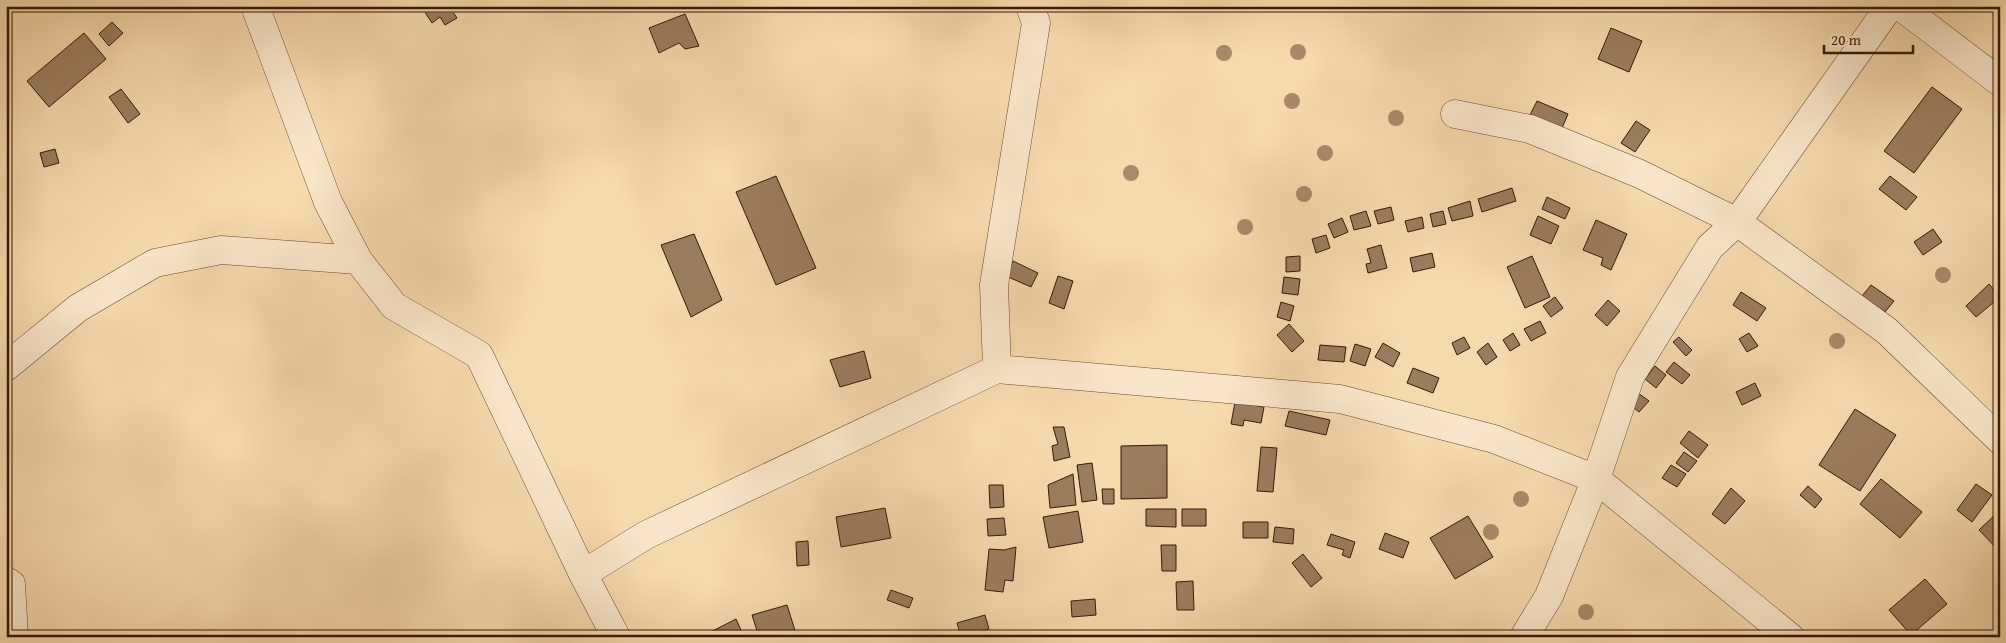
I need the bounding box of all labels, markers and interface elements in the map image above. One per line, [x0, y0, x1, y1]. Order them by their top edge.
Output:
scale bar [1824, 22, 1912, 54]
text: 20 m [1831, 29, 1862, 50]

